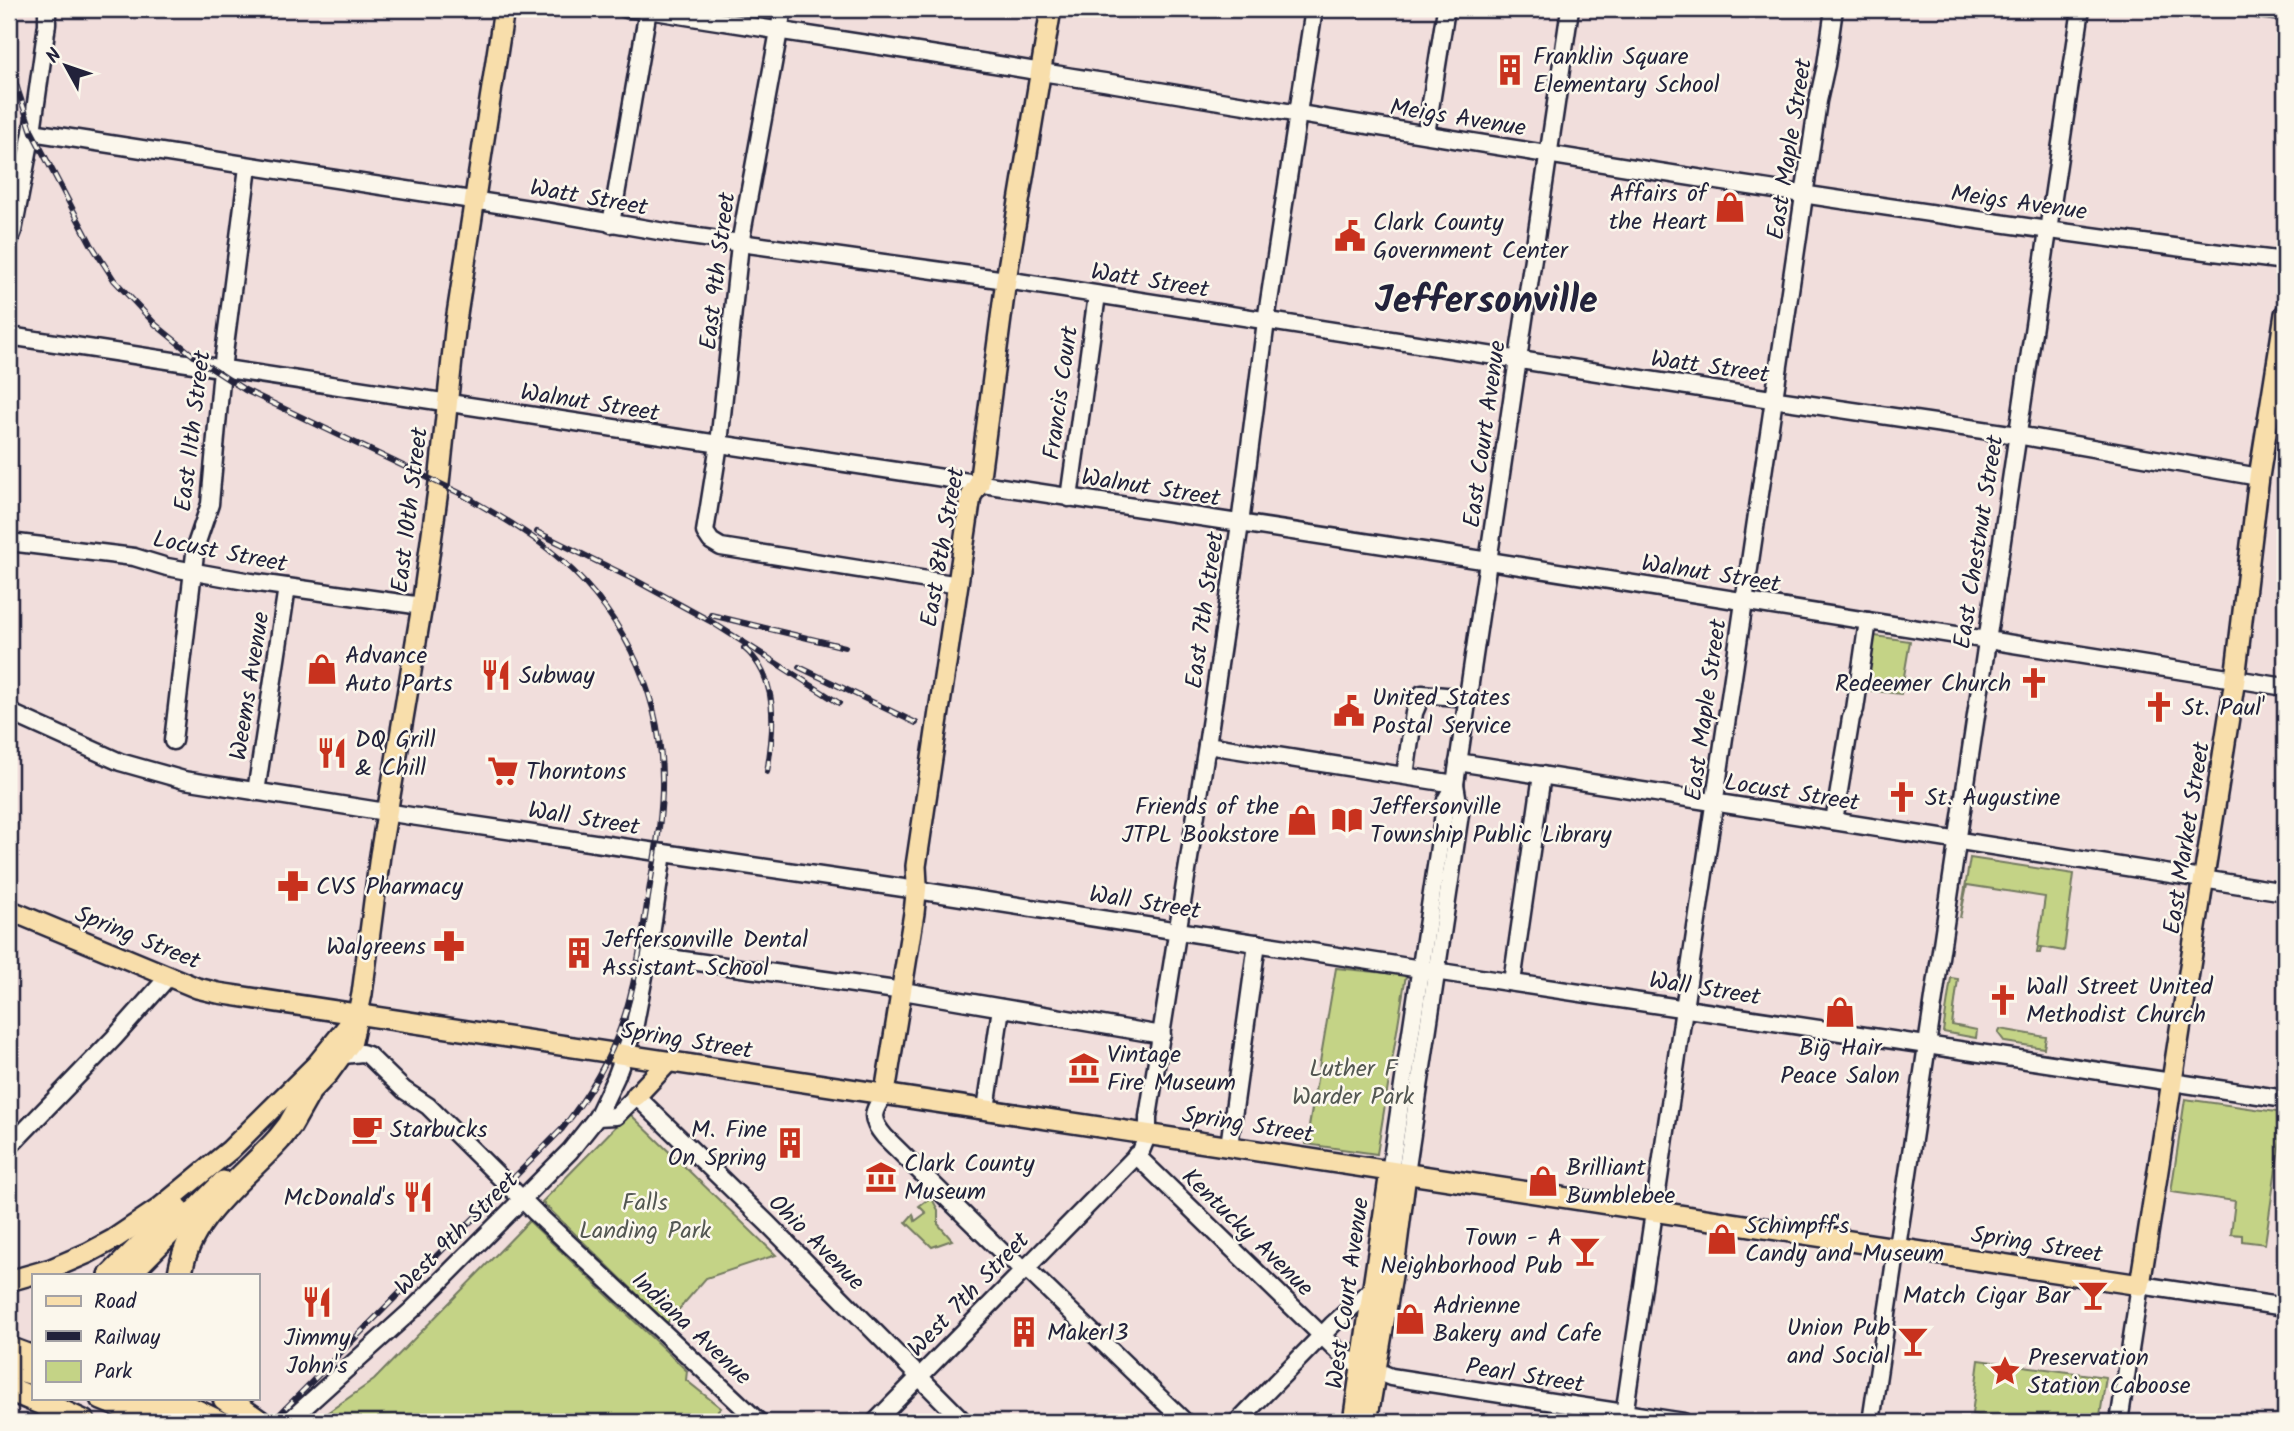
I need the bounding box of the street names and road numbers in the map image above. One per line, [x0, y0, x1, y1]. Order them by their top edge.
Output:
street label: East Maple Street [1757, 55, 1824, 243]
street label: Meigs Avenue [1387, 88, 1529, 149]
street label: Watt Street [527, 169, 651, 228]
street label: Meigs Avenue [1948, 175, 2090, 232]
street label: East 9th Street [689, 189, 748, 352]
street label: Watt Street [1088, 253, 1212, 310]
street label: Francis Court [1033, 323, 1090, 463]
street label: East Court Avenue [1453, 338, 1518, 530]
street label: Watt Street [1648, 340, 1772, 395]
street label: East 11th Street [164, 348, 223, 514]
street label: Walnut Street [518, 373, 663, 434]
street label: East 10th Street [381, 424, 440, 595]
street label: East Chestnut Street [1943, 432, 2016, 652]
street label: Walnut Street [1079, 458, 1224, 519]
street label: East 8th Street [910, 464, 977, 630]
street label: Locust Street [149, 520, 291, 585]
street label: East 7th Street [1175, 528, 1236, 691]
street label: Walnut Street [1639, 544, 1784, 605]
street label: Weems Avenue [219, 609, 282, 763]
street label: East Maple Street [1674, 616, 1739, 804]
street label: East Market Street [2153, 738, 2222, 937]
street label: Locust Street [1721, 764, 1863, 824]
street label: Wall Street [525, 791, 643, 848]
street label: Wall Street [1086, 875, 1204, 932]
street label: Spring Street [69, 895, 207, 982]
street label: Wall Street [1646, 961, 1764, 1018]
street label: Spring Street [618, 1012, 756, 1071]
street label: Spring Street [1179, 1096, 1317, 1155]
street label: Kentucky Avenue [1172, 1159, 1323, 1307]
street label: West 9th Street [386, 1162, 529, 1306]
street label: Ohio Avenue [758, 1185, 874, 1301]
street label: West Court Avenue [1316, 1195, 1381, 1391]
street label: Spring Street [1968, 1216, 2106, 1275]
street label: West 7th Street [899, 1223, 1040, 1367]
street label: Indiana Avenue [622, 1262, 761, 1396]
street label: Pearl Street [1463, 1348, 1587, 1405]

